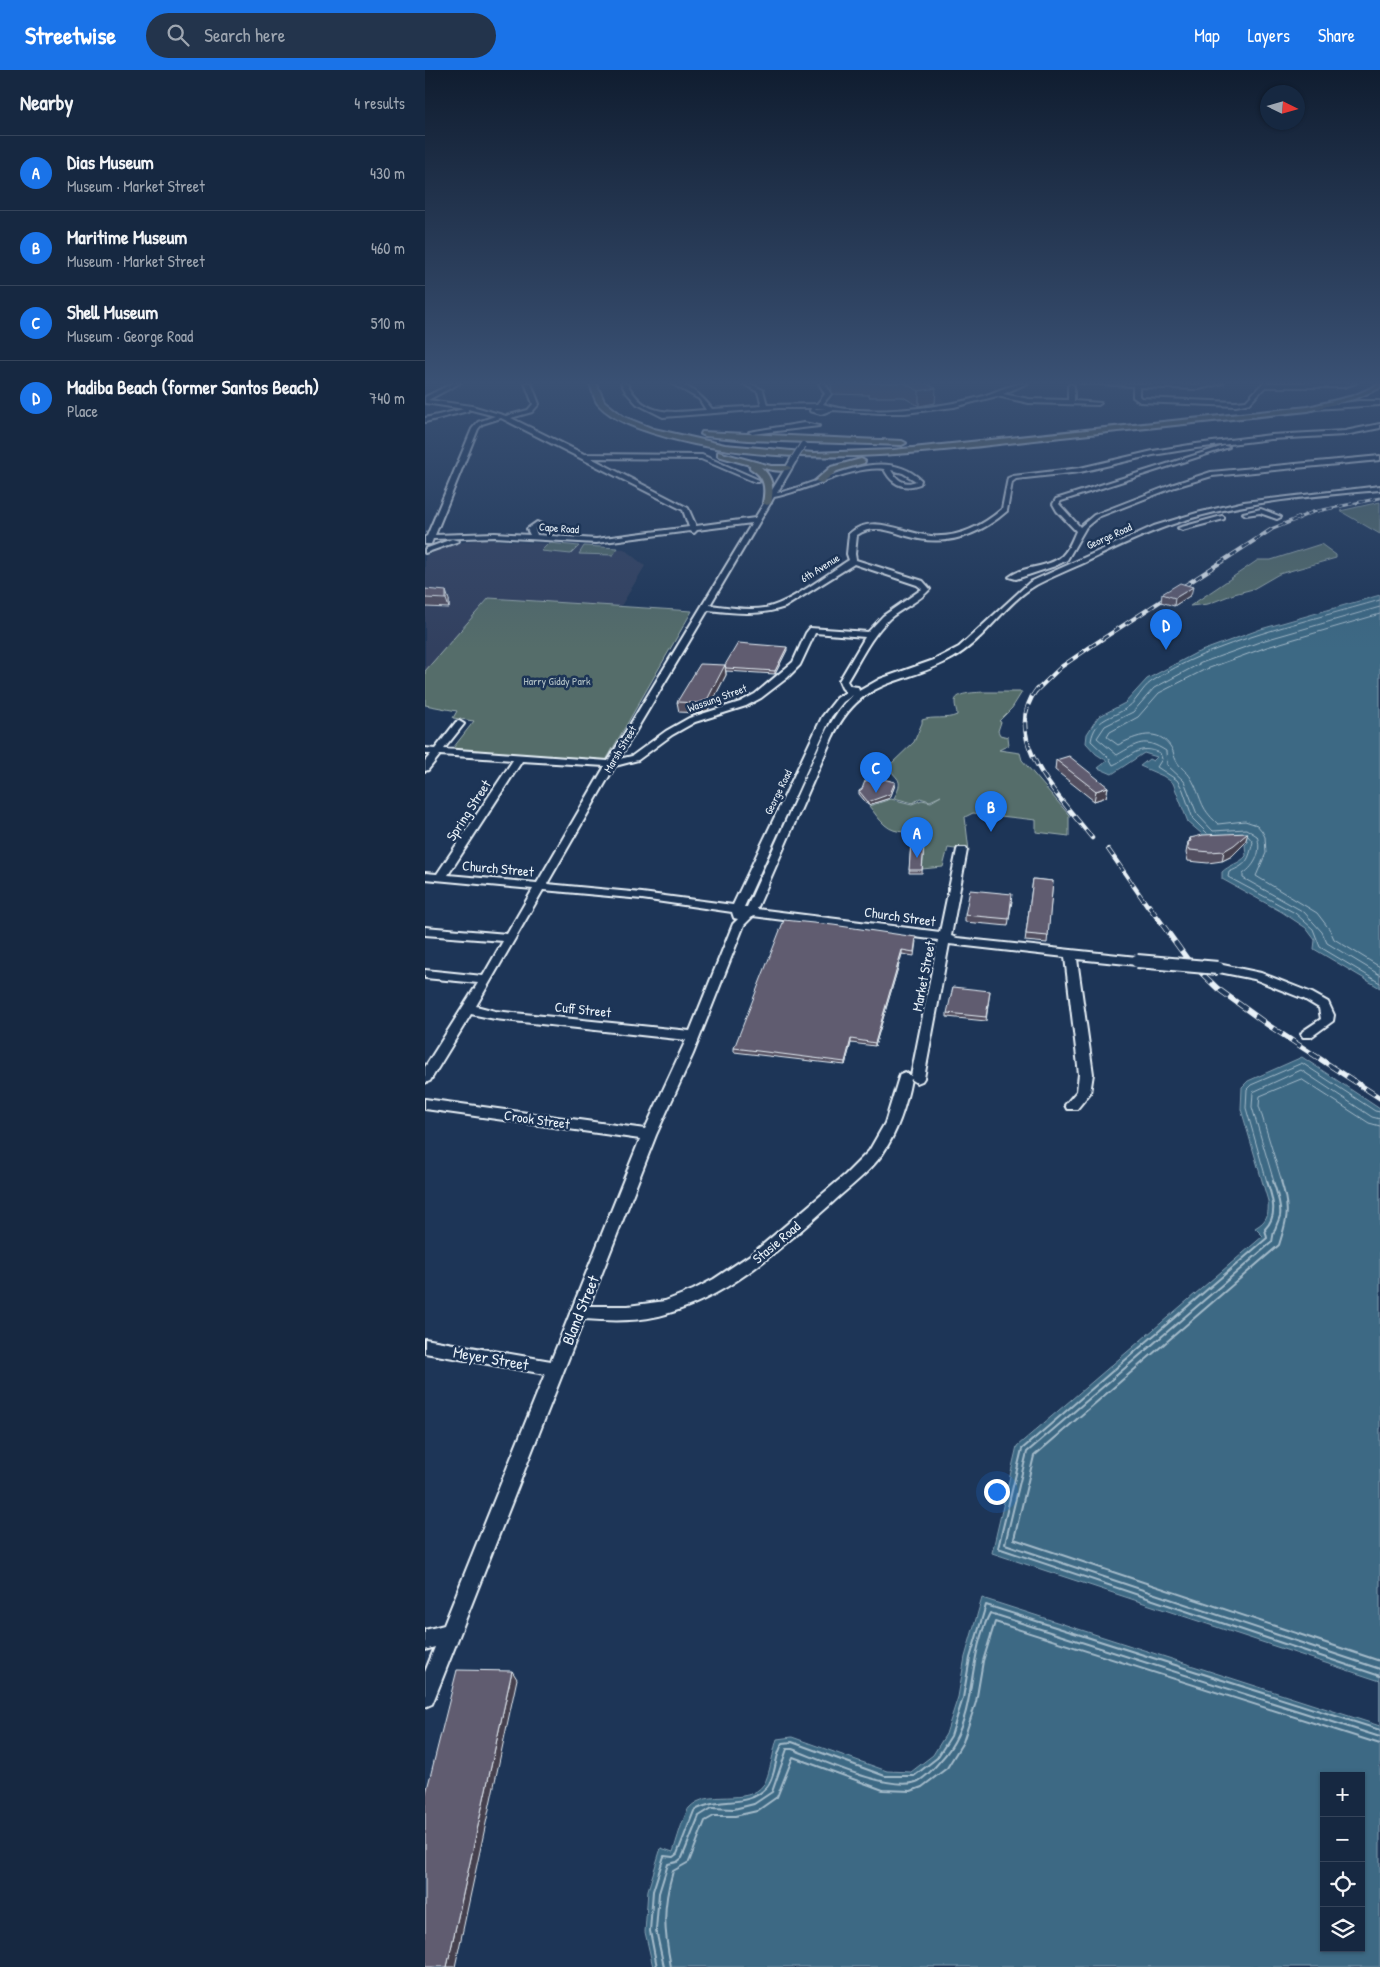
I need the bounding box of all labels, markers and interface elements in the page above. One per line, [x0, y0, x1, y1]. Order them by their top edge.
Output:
search box [146, 13, 496, 58]
text: Streetwise [25, 19, 116, 51]
icon: search [164, 21, 192, 49]
text: Search here [204, 22, 285, 48]
text: Map [1194, 23, 1220, 48]
text: Layers [1248, 23, 1290, 48]
text: Share [1318, 23, 1355, 48]
north arrow [1260, 85, 1305, 130]
text: Nearby [20, 88, 73, 117]
text: 4 results [354, 92, 405, 114]
text: Dias Museum [67, 149, 154, 175]
text: A [32, 162, 40, 184]
text: 430 m [370, 162, 405, 184]
text: Museum · Market Street [67, 175, 205, 197]
text: Maritime Museum [67, 224, 187, 250]
text: B [32, 237, 40, 259]
text: 460 m [371, 237, 405, 259]
text: Museum · Market Street [67, 250, 205, 272]
text: Shell Museum [67, 299, 158, 325]
text: C [32, 312, 40, 334]
text: 510 m [371, 312, 405, 334]
text: Museum · George Road [67, 325, 193, 347]
text: Madiba Beach (former Santos Beach) [67, 374, 319, 400]
text: D [32, 387, 40, 409]
text: 740 m [369, 387, 405, 409]
text: Place [67, 400, 98, 422]
street label: Cape Road [539, 520, 580, 536]
street label: George Road [1084, 520, 1134, 552]
street label: 6th Avenue [798, 550, 843, 585]
pin: D [1150, 609, 1182, 650]
park label: Harry Giddy Park [523, 674, 591, 688]
street label: Wassung Street [685, 681, 749, 715]
street label: Marsh Street [601, 723, 640, 775]
pin: C [860, 752, 892, 793]
street label: George Road [761, 767, 795, 817]
street label: Spring Street [441, 776, 496, 845]
pin: B [975, 791, 1007, 832]
pin: A [901, 817, 933, 858]
street label: Church Street [461, 855, 535, 881]
street label: Church Street [863, 902, 937, 930]
street label: Market Street [907, 939, 939, 1013]
street label: Cuff Street [554, 997, 612, 1021]
street label: Crook Street [503, 1105, 571, 1133]
street label: Stasie Road [748, 1216, 804, 1268]
street label: Bland Street [556, 1272, 604, 1348]
street label: Meyer Street [452, 1341, 531, 1376]
your location [984, 1479, 1010, 1505]
map controls [1320, 1772, 1365, 1952]
button: + [1320, 1772, 1365, 1817]
button: − [1320, 1817, 1365, 1862]
button: locate [1320, 1862, 1365, 1907]
button: layers [1320, 1907, 1365, 1952]

